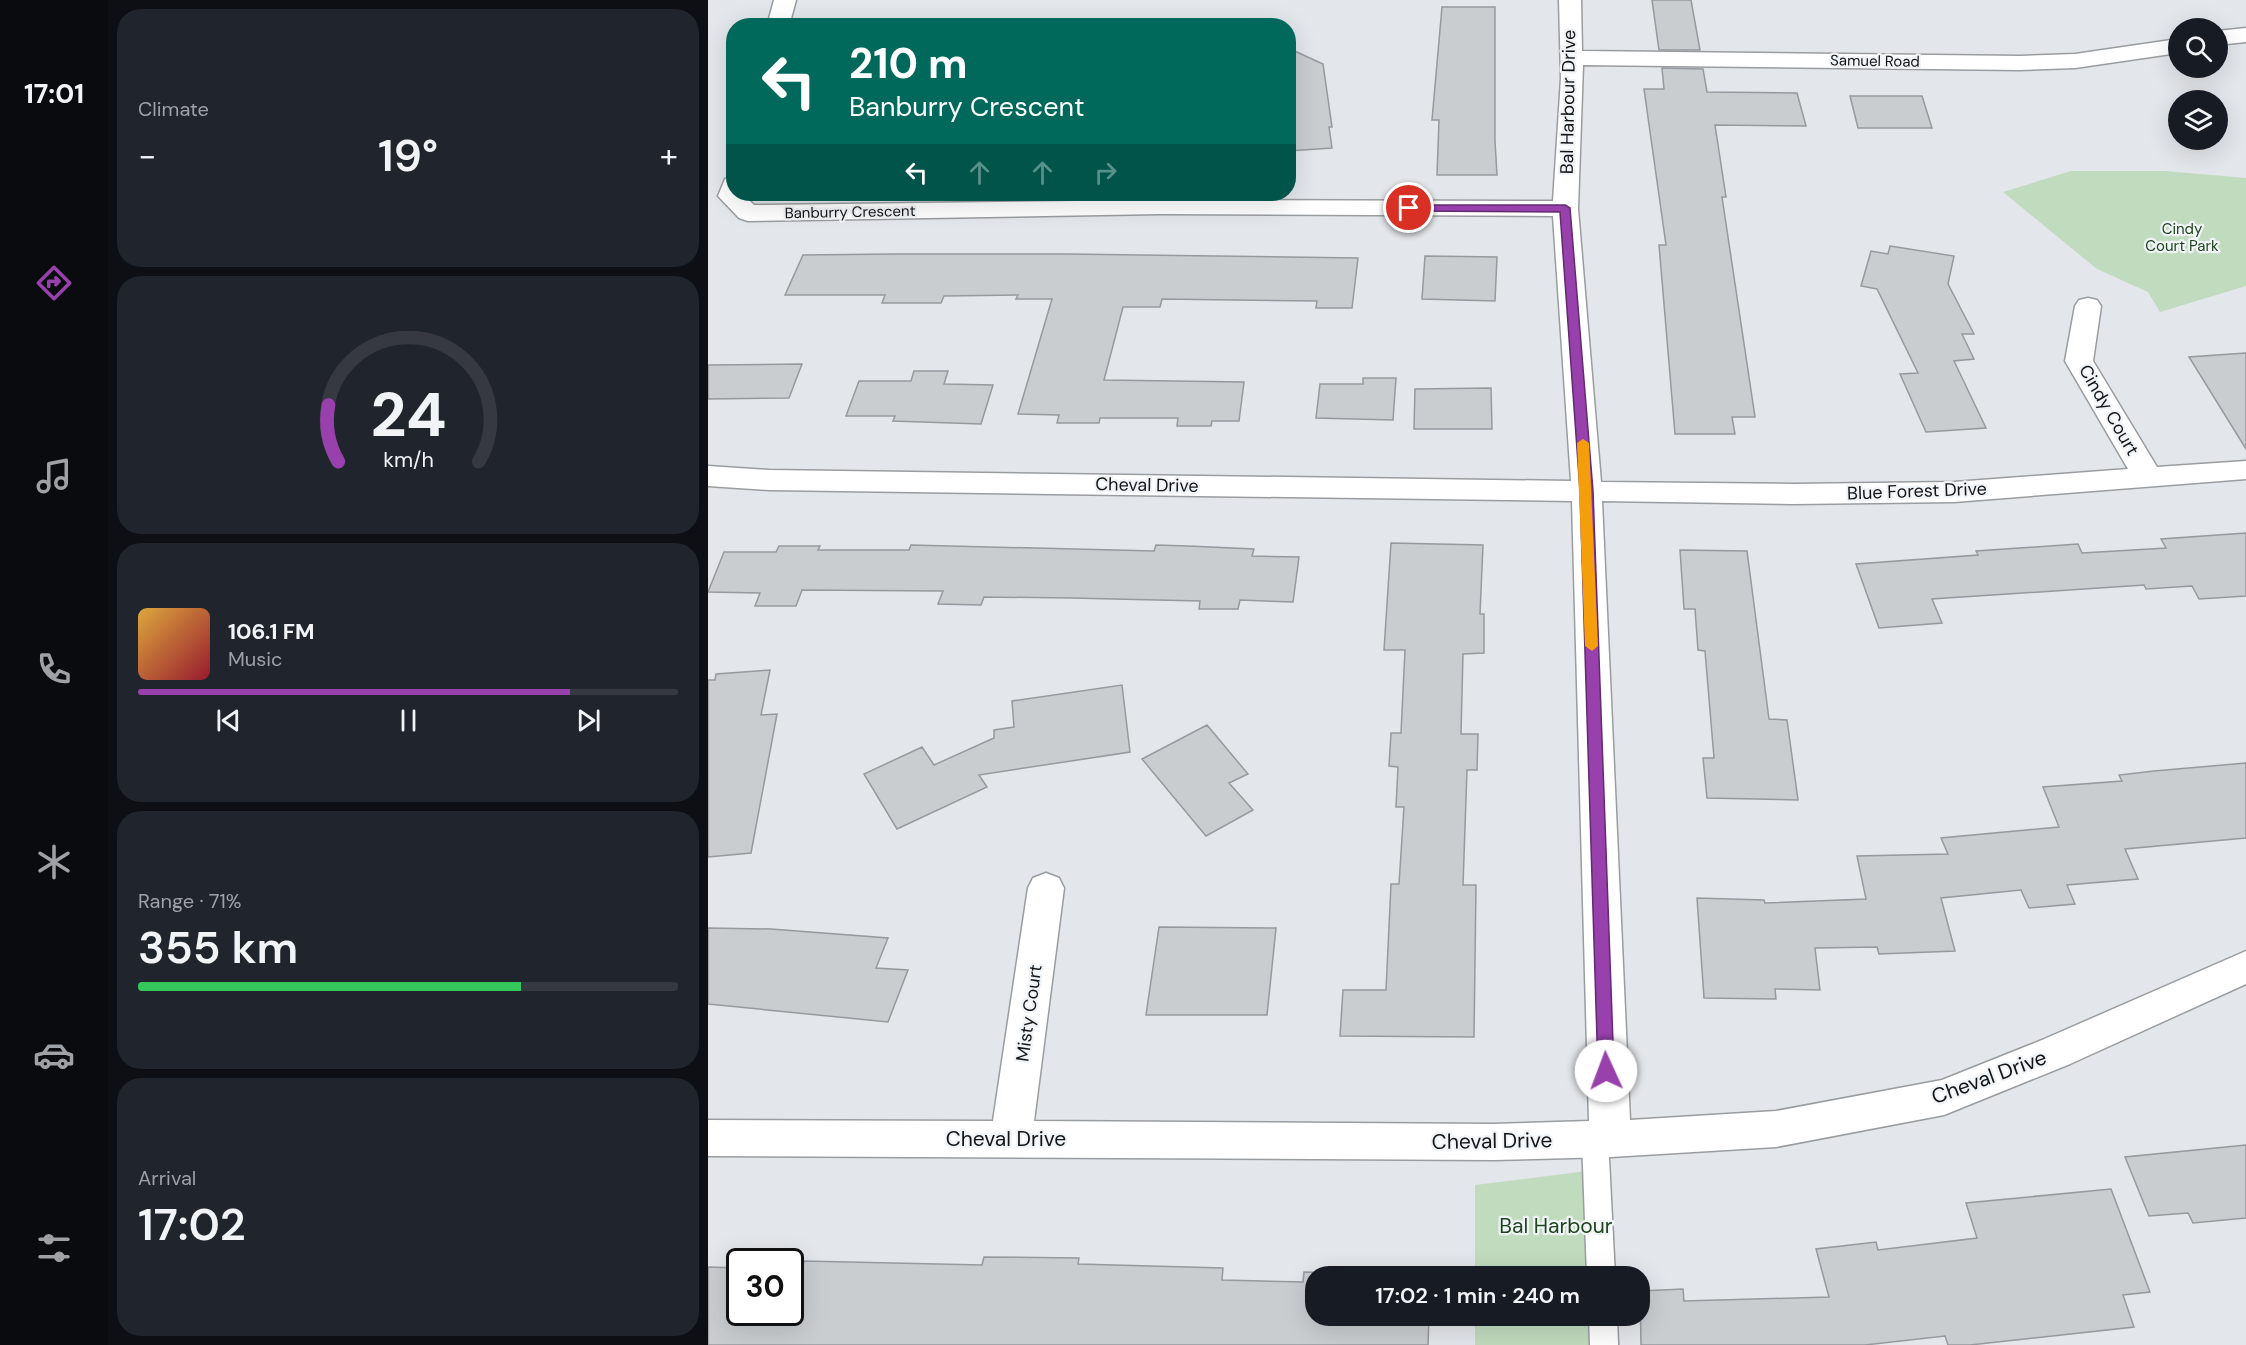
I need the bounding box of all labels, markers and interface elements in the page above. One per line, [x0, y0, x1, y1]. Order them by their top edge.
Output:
map controls [2168, 18, 2228, 150]
button: search [2168, 18, 2228, 78]
street label: Bal Harbour Drive [1555, 30, 1581, 174]
text: 210 m [849, 36, 967, 91]
icon: left [750, 42, 828, 120]
street label: Samuel Road [1830, 50, 1920, 72]
text: 17:01 [24, 76, 84, 111]
text: Banburry Crescent [849, 89, 1085, 124]
button: layers [2168, 90, 2228, 150]
text: Climate [138, 96, 209, 122]
text: 19° [378, 126, 438, 185]
text: − [138, 134, 156, 177]
text: + [660, 134, 678, 177]
icon: left [900, 156, 933, 189]
icon: ahead [963, 156, 996, 189]
icon: ahead [1026, 156, 1059, 189]
icon: right [1089, 156, 1122, 189]
pin [1383, 182, 1434, 233]
icon: arrive [1392, 191, 1425, 224]
street label: Banburry Crescent [784, 201, 916, 223]
park label: Cindy Court Park [2145, 219, 2219, 256]
icon: directions [33, 262, 75, 304]
street label: Cindy Court [2073, 360, 2145, 460]
text: 24 [370, 374, 446, 455]
text: km/h [383, 447, 433, 475]
icon: music [33, 455, 75, 497]
street label: Cheval Drive [1095, 472, 1199, 498]
street label: Blue Forest Drive [1847, 477, 1987, 505]
text: 106.1 FM [228, 617, 314, 646]
text: Music [228, 646, 283, 672]
icon: phone [33, 648, 75, 690]
icon: previous [212, 704, 245, 737]
icon: pause [392, 704, 425, 737]
icon: next [572, 704, 605, 737]
icon: climate [33, 841, 75, 883]
text: Range · 71% [138, 888, 241, 914]
text: 355 km [138, 918, 298, 977]
street label: Misty Court [1010, 963, 1048, 1063]
icon: car [33, 1034, 75, 1076]
position arrow [1574, 1039, 1638, 1103]
street label: Cheval Drive [1928, 1043, 2051, 1111]
street label: Cheval Drive [946, 1125, 1066, 1153]
street label: Cheval Drive [1431, 1126, 1553, 1156]
text: Arrival [138, 1165, 196, 1191]
text: 17:02 [138, 1195, 246, 1254]
park label: Bal Harbour [1499, 1212, 1613, 1240]
icon: filters [33, 1227, 75, 1269]
speed limit sign: 30 [726, 1248, 804, 1326]
text: 17:02 · 1 min · 240 m [1375, 1281, 1580, 1310]

